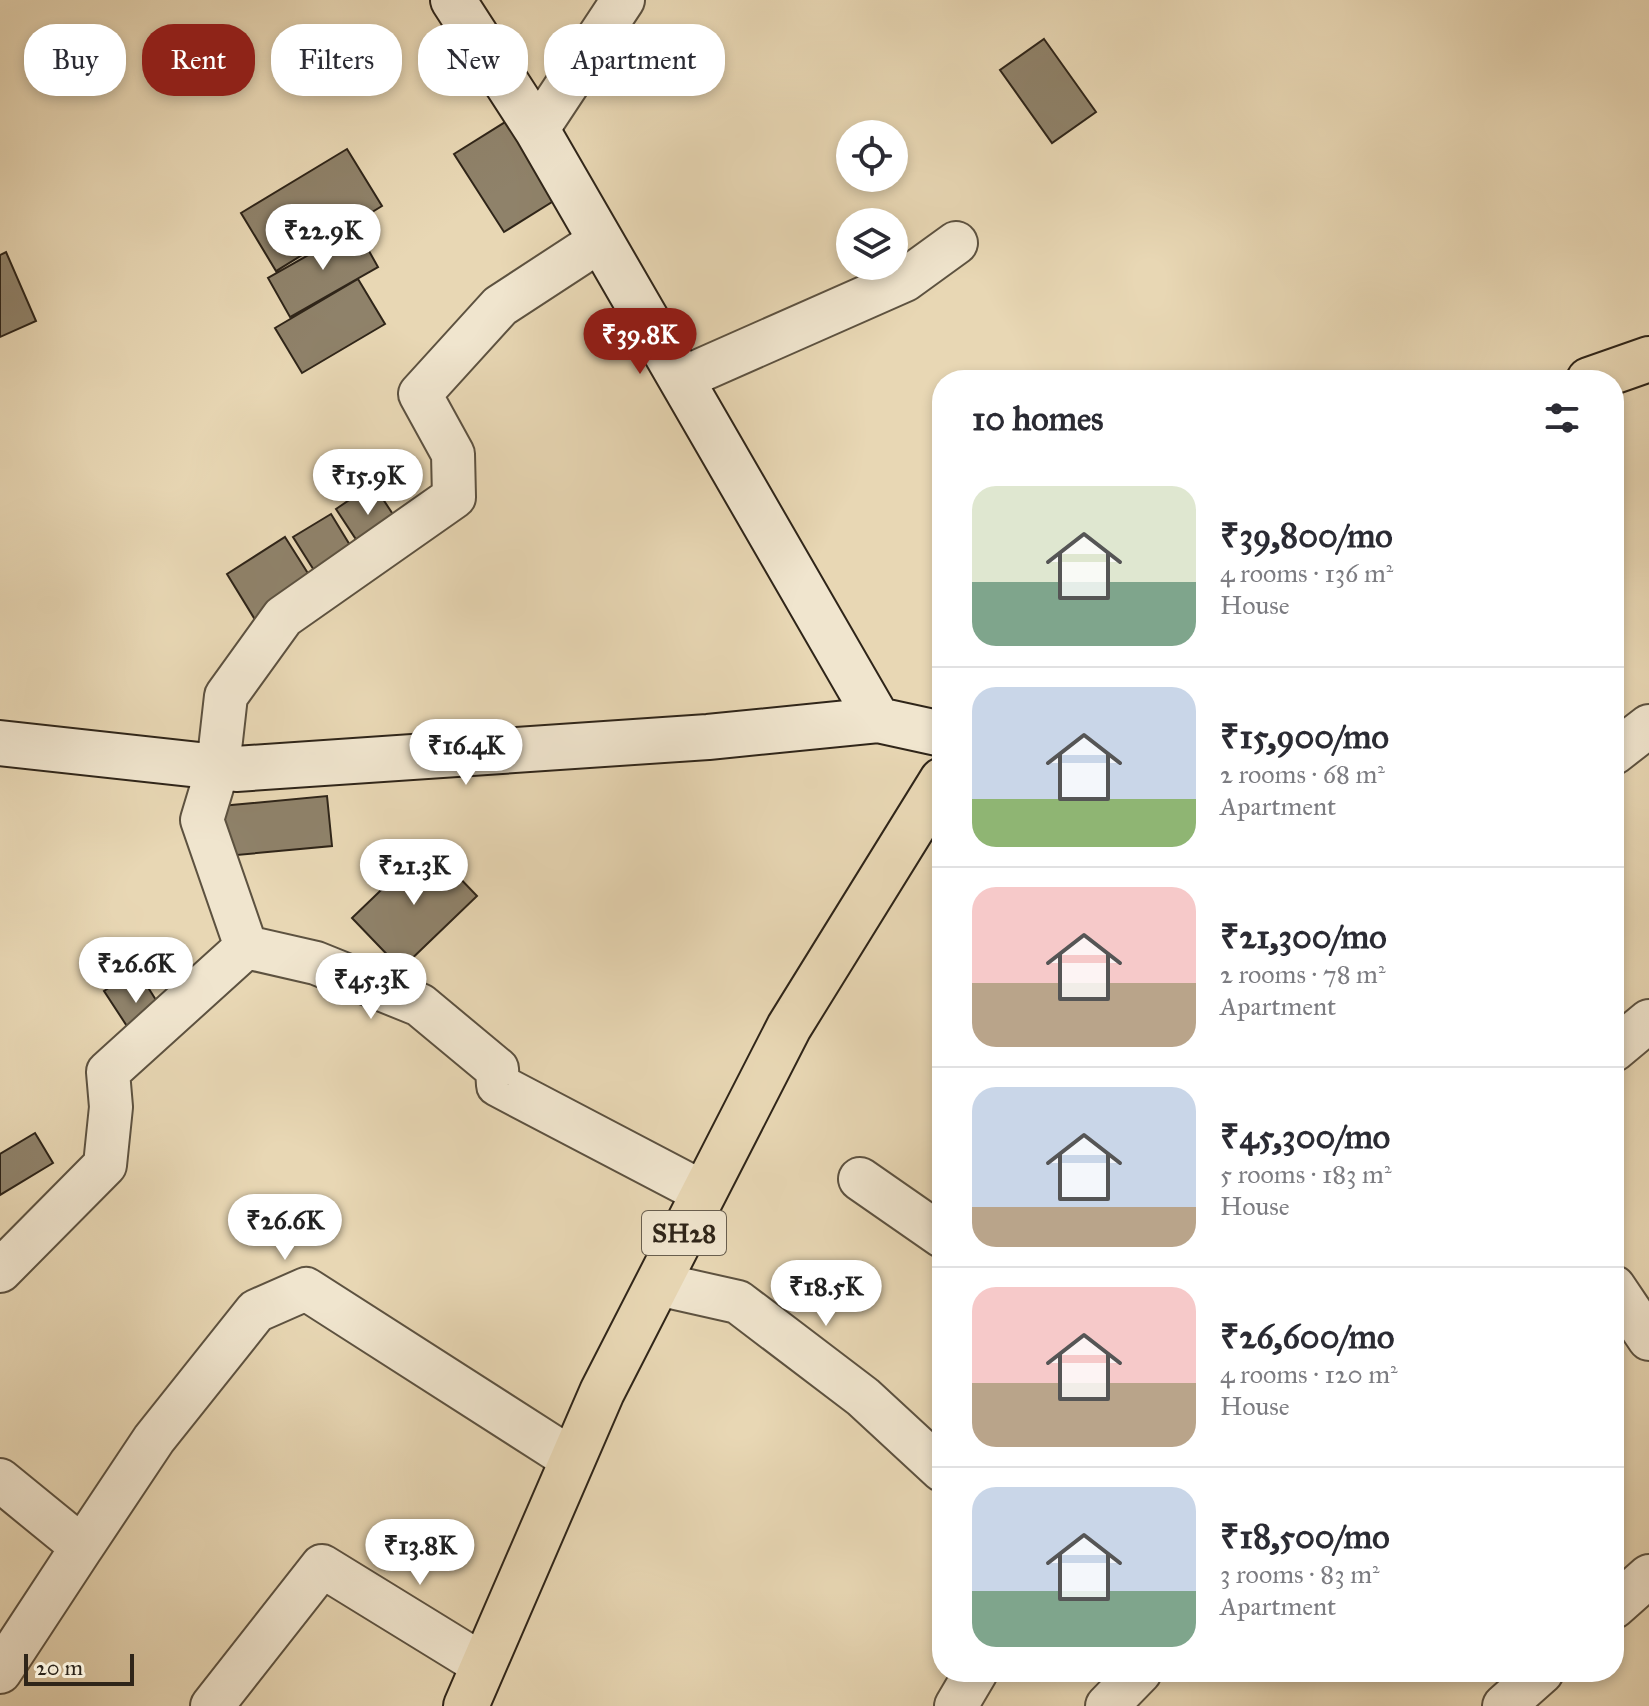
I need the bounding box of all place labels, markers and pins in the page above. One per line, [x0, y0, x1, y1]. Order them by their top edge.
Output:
pin: ₹22.9K [258, 204, 388, 272]
pin: ₹39.8K [575, 308, 705, 376]
pin: ₹15.9K [303, 449, 433, 517]
pin: ₹16.4K [401, 719, 531, 787]
pin: ₹21.3K [349, 839, 479, 907]
pin: ₹26.6K [71, 937, 201, 1005]
pin: ₹45.3K [306, 953, 436, 1021]
pin: ₹26.6K [220, 1194, 350, 1262]
pin: ₹18.5K [761, 1260, 891, 1328]
pin: ₹13.8K [355, 1519, 485, 1587]

